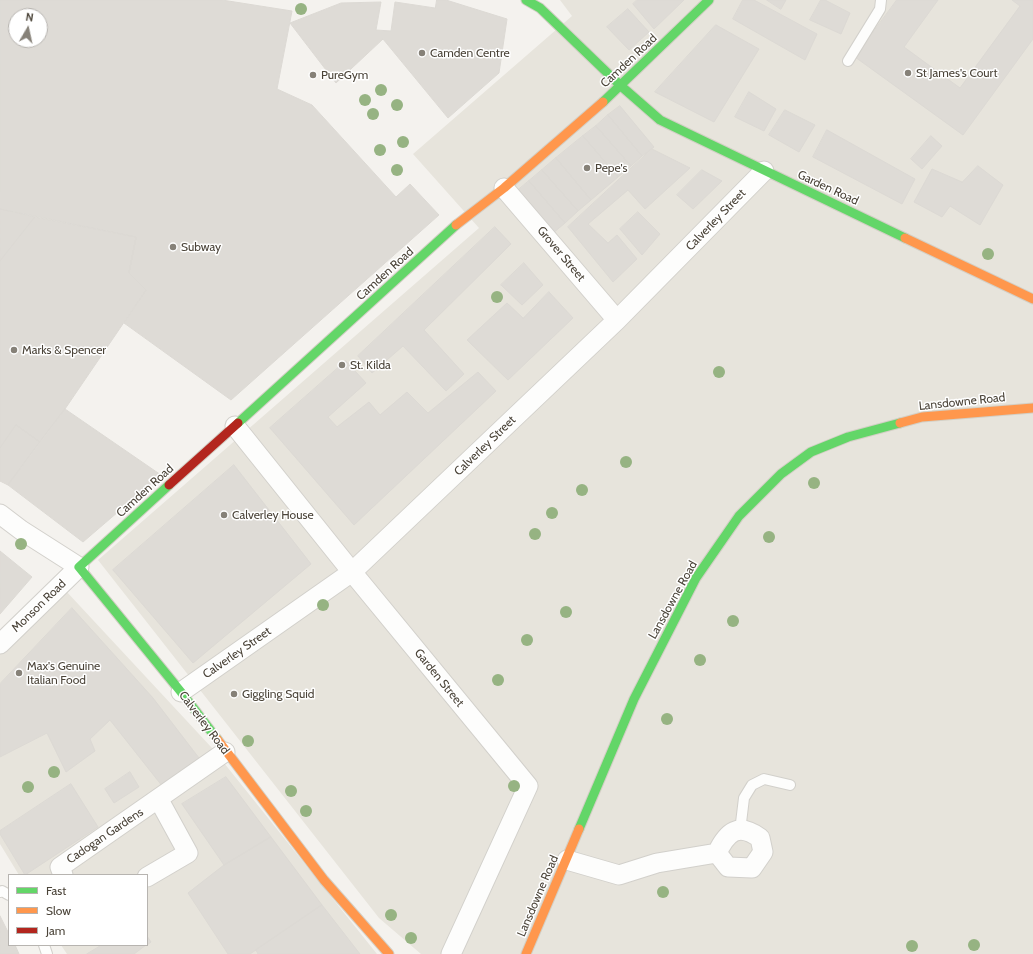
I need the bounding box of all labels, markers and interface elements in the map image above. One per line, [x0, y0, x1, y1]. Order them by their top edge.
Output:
north arrow [8, 8, 48, 48]
text: N [25, 10, 35, 25]
street label: Camden Road [598, 31, 660, 91]
place label: Camden Centre [430, 46, 510, 60]
marker: Camden Centre [417, 48, 427, 58]
place label: St James's Court [916, 66, 997, 80]
place label: PureGym [321, 68, 368, 82]
marker: St James's Court [903, 68, 913, 78]
marker: PureGym [308, 70, 318, 80]
place label: Pepe's [595, 161, 627, 175]
marker: Pepe's [582, 163, 592, 173]
street label: Garden Road [795, 168, 861, 208]
street label: Calverley Street [683, 186, 749, 254]
street label: Grover Street [534, 224, 588, 284]
place label: Subway [181, 240, 221, 254]
marker: Subway [168, 242, 178, 252]
street label: Camden Road [353, 245, 417, 303]
place label: Marks & Spencer [22, 343, 106, 357]
marker: Marks & Spencer [9, 345, 19, 355]
place label: St. Kilda [350, 358, 391, 372]
marker: St. Kilda [337, 360, 347, 370]
street label: Lansdowne Road [918, 390, 1006, 414]
street label: Calverley Street [451, 413, 519, 479]
street label: Camden Road [113, 462, 177, 520]
place label: Calverley House [232, 508, 314, 522]
marker: Calverley House [219, 510, 229, 520]
street label: Lansdowne Road [646, 558, 700, 642]
street label: Monson Road [9, 577, 69, 635]
street label: Calverley Street [200, 624, 274, 682]
street label: Garden Street [411, 646, 467, 710]
place label: Max's Genuine Italian Food [27, 659, 100, 687]
marker: Max's Genuine Italian Food [14, 668, 24, 678]
place label: Giggling Squid [242, 687, 314, 701]
street label: Calverley Road [176, 689, 232, 757]
marker: Giggling Squid [229, 689, 239, 699]
street label: Cadogan Gardens [64, 805, 146, 867]
street label: Lansdowne Road [514, 853, 562, 939]
legend [8, 874, 148, 946]
text: Fast [46, 883, 66, 898]
text: Slow [46, 903, 71, 918]
text: Jam [46, 923, 65, 938]

